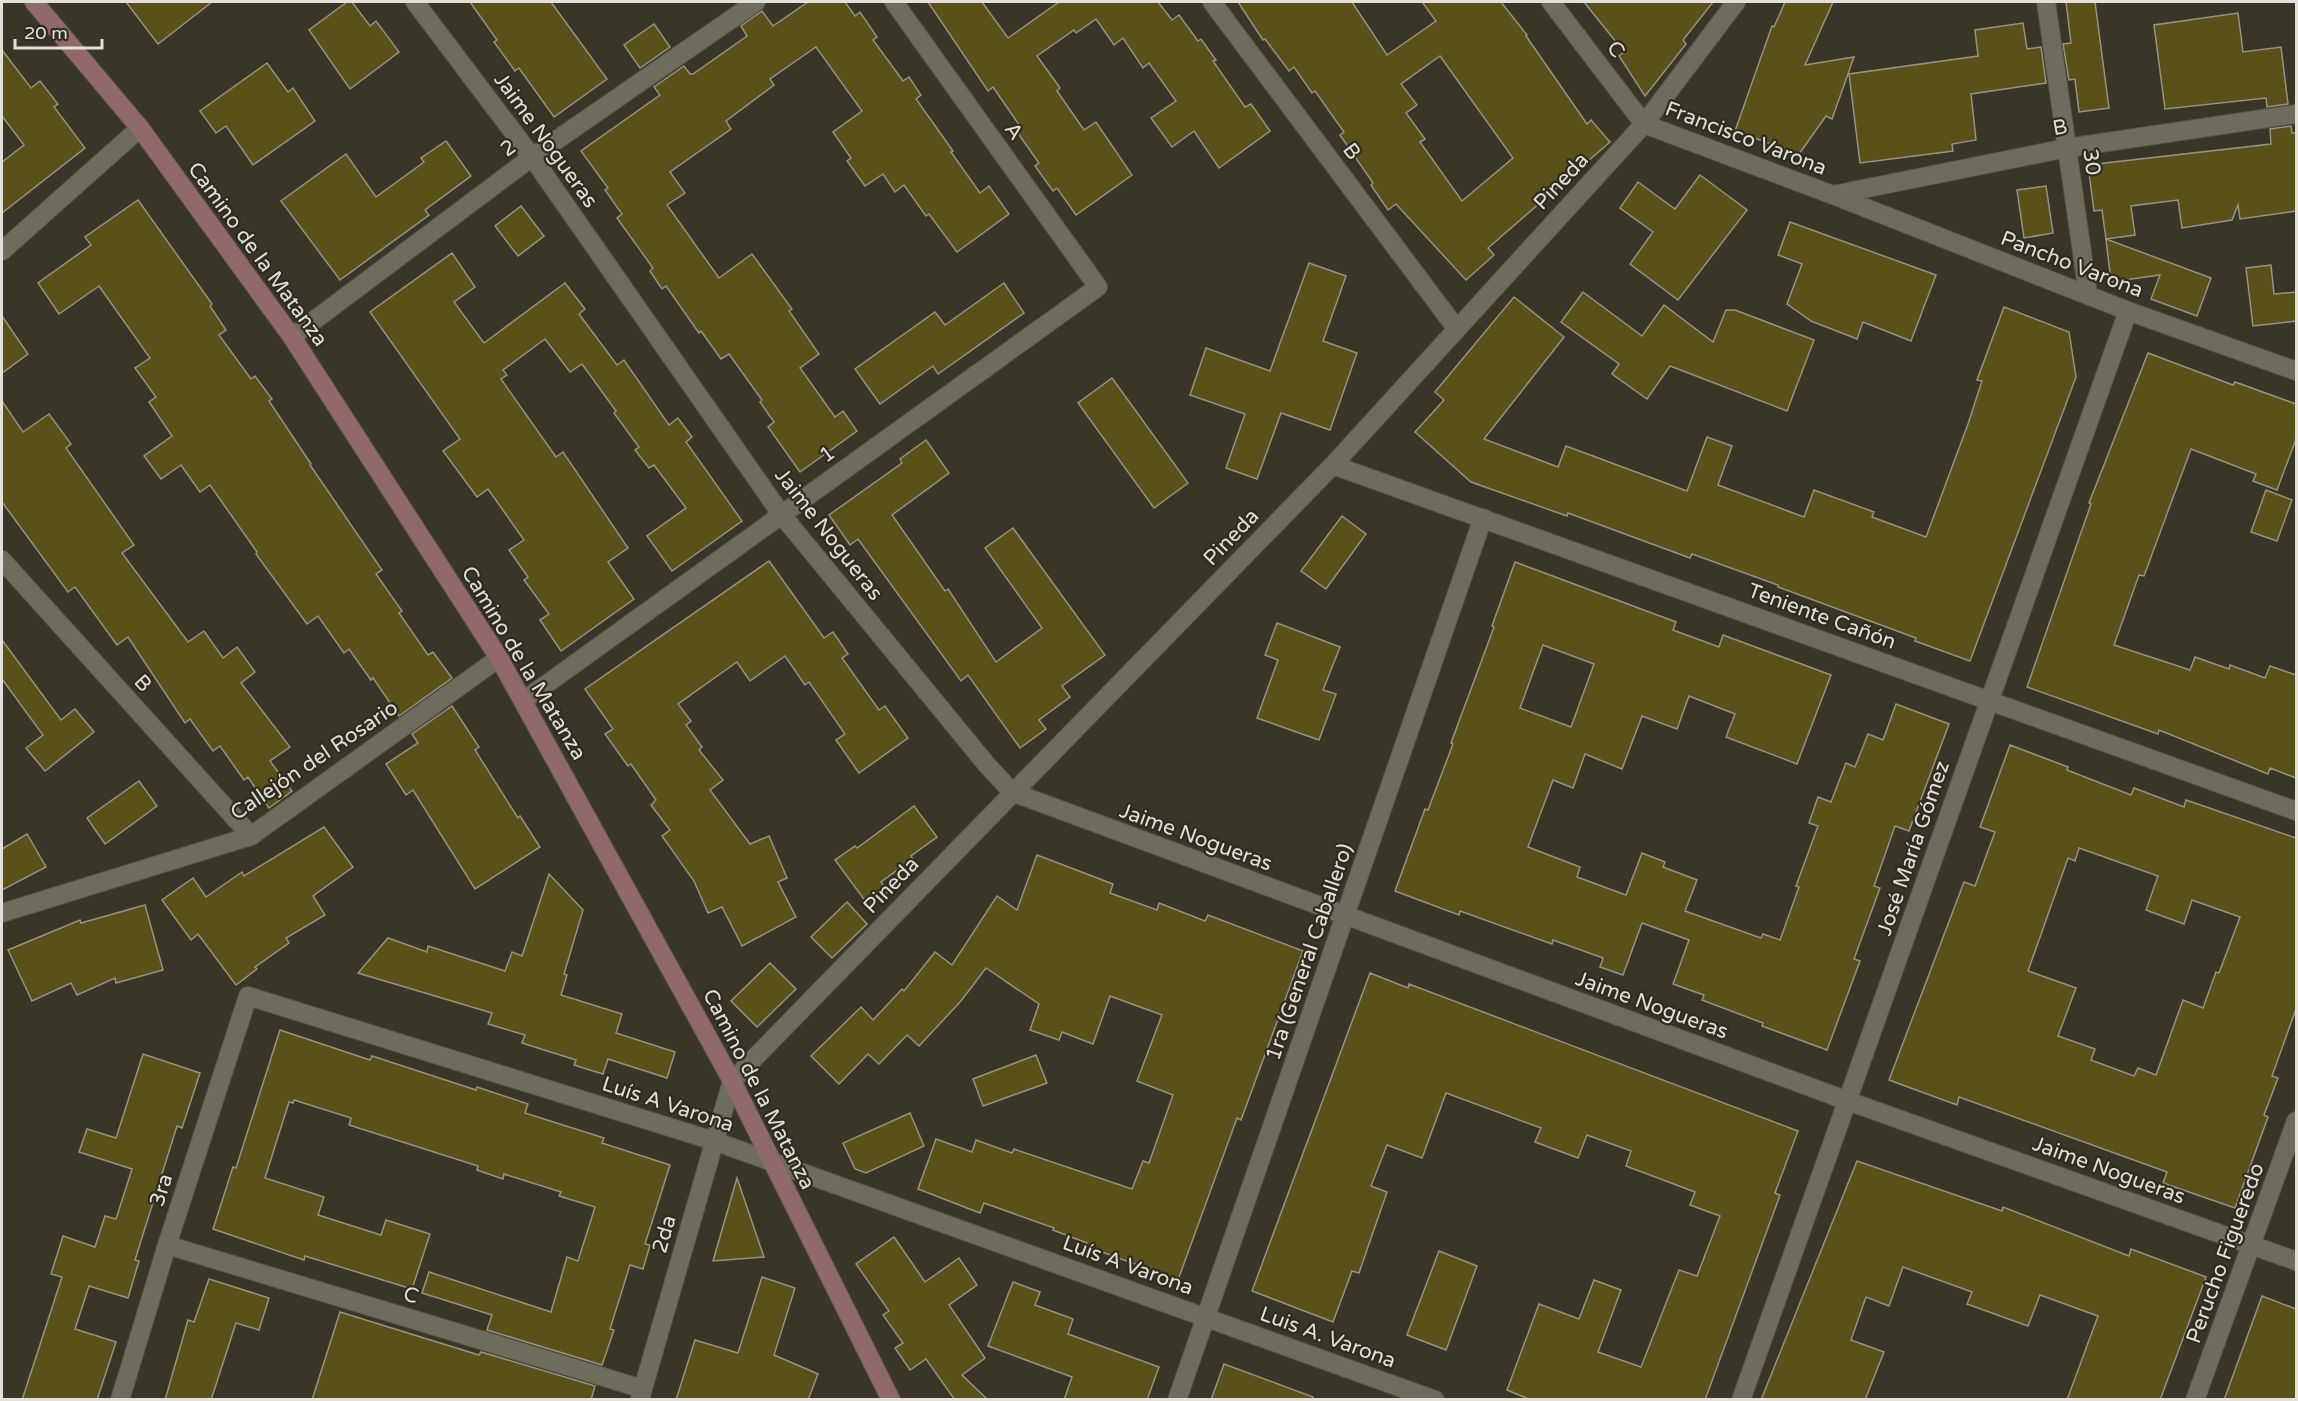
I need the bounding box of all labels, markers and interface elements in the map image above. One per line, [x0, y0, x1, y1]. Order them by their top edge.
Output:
scale bar [15, 12, 102, 50]
text: 20 m [24, 22, 68, 44]
street label: C [1601, 36, 1630, 63]
street label: Jaime Nogueras [488, 68, 603, 213]
street label: Francisco Varona [1662, 96, 1830, 181]
street label: B [2051, 114, 2069, 141]
street label: A [999, 118, 1028, 145]
street label: 2 [496, 134, 521, 162]
street label: B [1337, 138, 1366, 165]
street label: 30 [2077, 147, 2106, 177]
street label: Pineda [1529, 148, 1594, 215]
street label: Camino de la Matanza [182, 157, 333, 351]
street label: Pancho Varona [1997, 226, 2147, 303]
street label: 1 [815, 440, 840, 468]
street label: Jaime Nogueras [769, 463, 888, 605]
street label: Pineda [1198, 504, 1264, 571]
street label: Camino de la Matanza [456, 562, 591, 765]
street label: Teniente Cañón [1744, 578, 1899, 655]
street label: B [128, 670, 157, 697]
street label: Callejón del Rosario [226, 695, 403, 826]
street label: José María Gómez [1872, 758, 1955, 939]
street label: Jaime Nogueras [1116, 798, 1276, 877]
street label: 1ra (General Caballero) [1261, 840, 1358, 1064]
street label: Pineda [858, 852, 924, 919]
street label: Jaime Nogueras [1572, 966, 1732, 1045]
street label: Camino de la Matanza [697, 985, 820, 1194]
street label: Luís A Varona [599, 1071, 737, 1138]
street label: Jaime Nogueras [2029, 1131, 2189, 1210]
street label: Perucho Figueredo [2181, 1160, 2270, 1347]
street label: 3ra [144, 1171, 178, 1210]
street label: 2da [647, 1212, 682, 1256]
street label: Luís A Varona [1059, 1230, 1197, 1301]
street label: C [400, 1281, 421, 1310]
street label: Luis A. Varona [1257, 1301, 1399, 1374]

